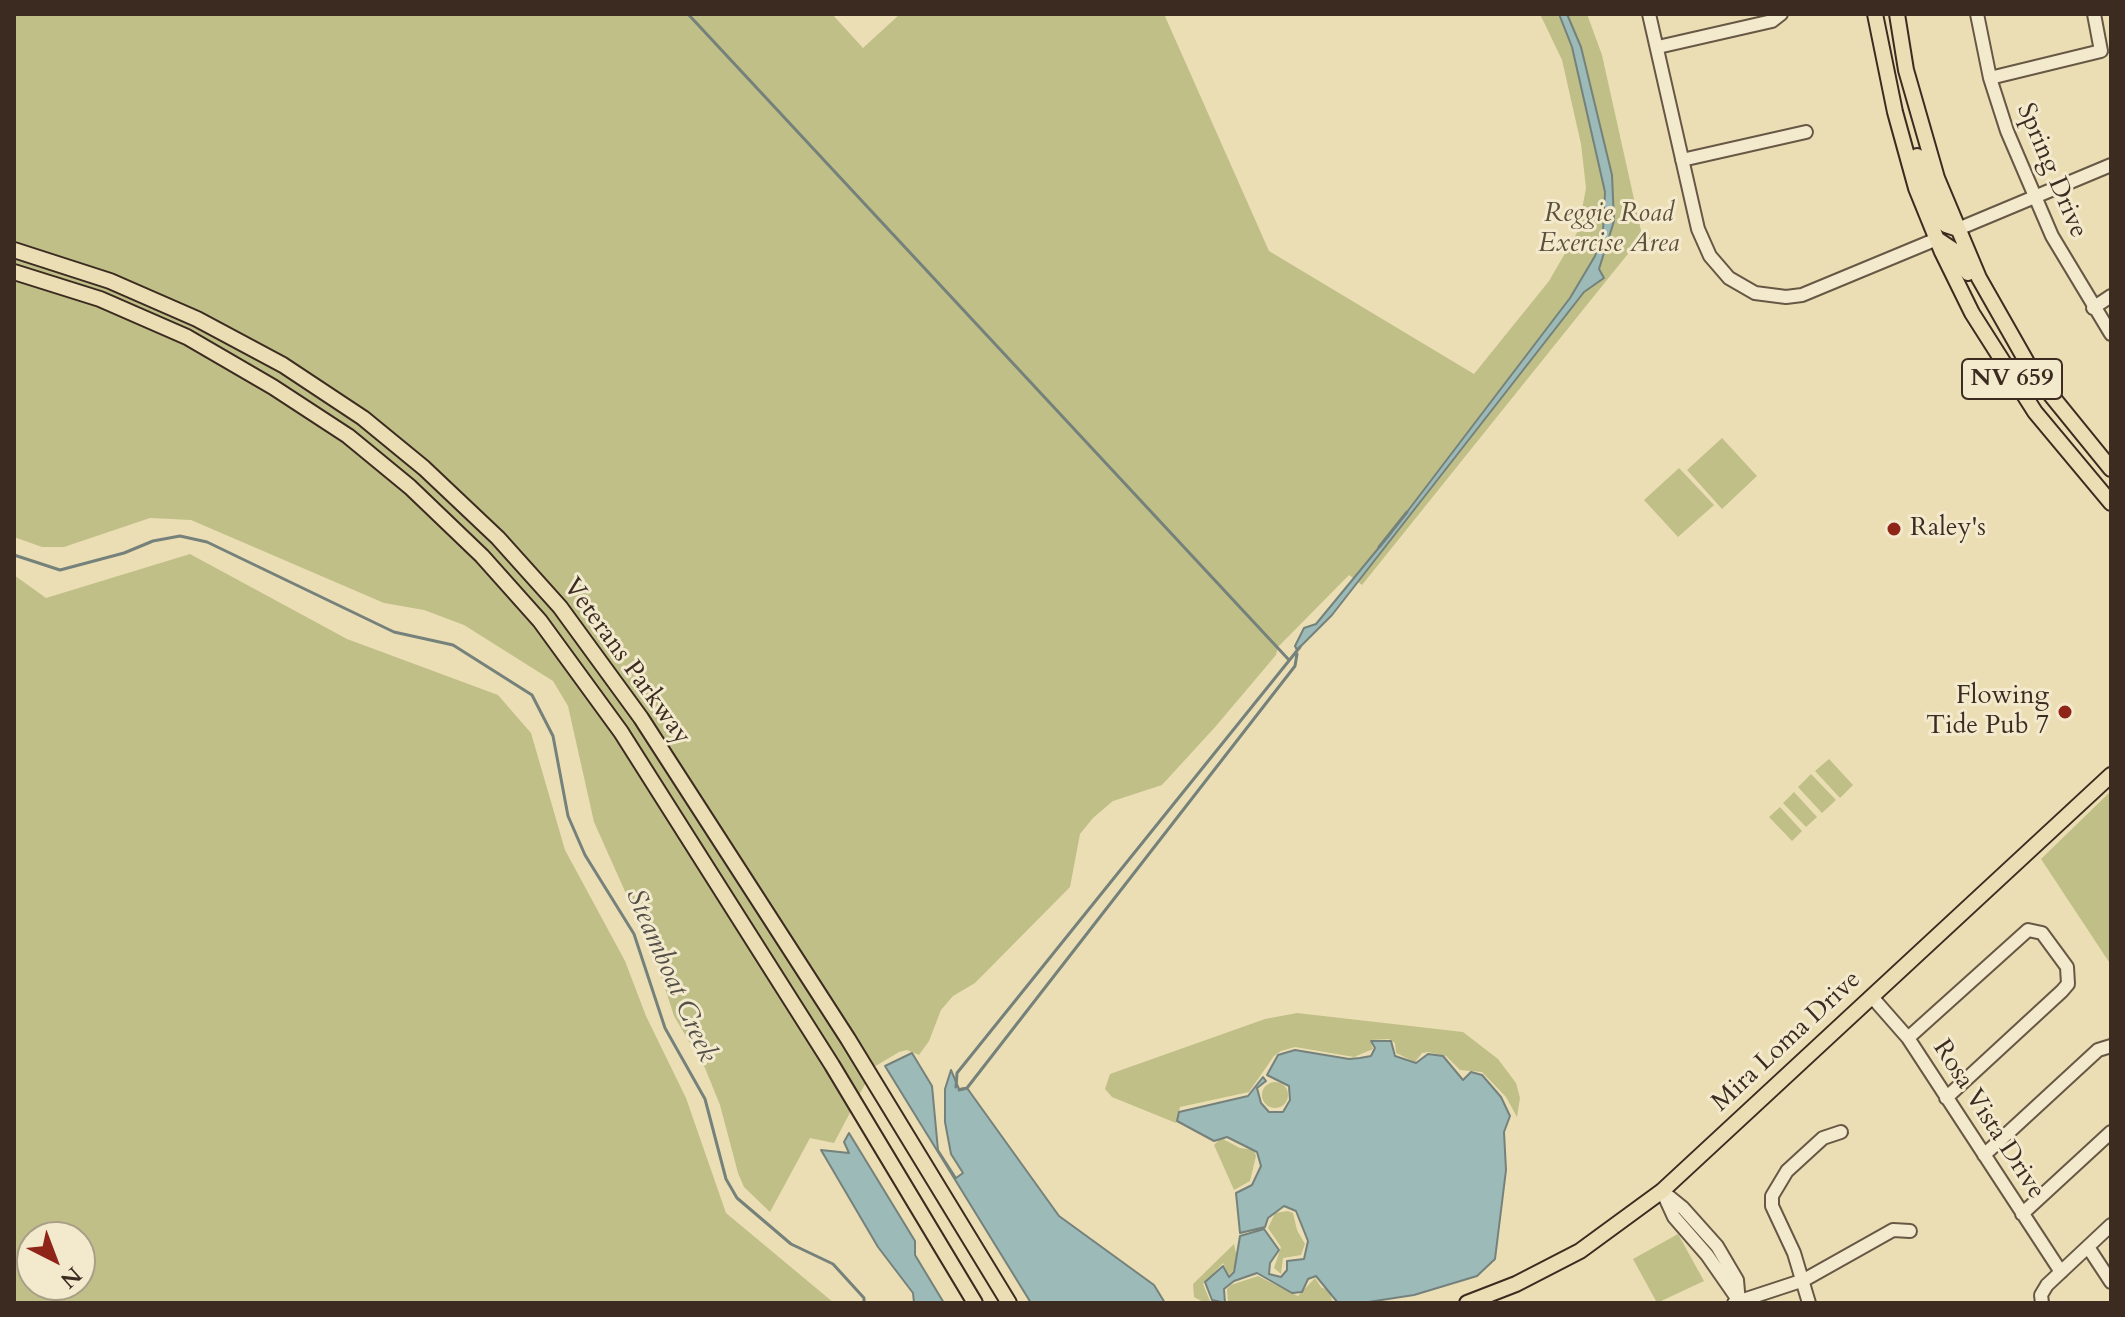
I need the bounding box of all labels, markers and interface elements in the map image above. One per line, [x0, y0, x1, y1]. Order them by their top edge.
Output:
street label: Spring Drive [2009, 99, 2093, 243]
park label: Reggie Road Exercise Area [1538, 199, 1680, 260]
road number: NV 659 [1962, 359, 2062, 399]
place label: Raley's [1910, 513, 1986, 545]
marker: Raley's [1885, 520, 1903, 538]
street label: Veterans Parkway [555, 573, 697, 751]
place label: Flowing Tide Pub 7 [1926, 681, 2049, 742]
marker: Flowing Tide Pub 7 [2056, 703, 2074, 721]
water label: Steamboat Creek [617, 884, 723, 1068]
street label: Mira Loma Drive [1706, 965, 1868, 1119]
street label: Rosa Vista Drive [1925, 1035, 2051, 1205]
north arrow [16, 1221, 96, 1301]
text: N [54, 1260, 88, 1295]

